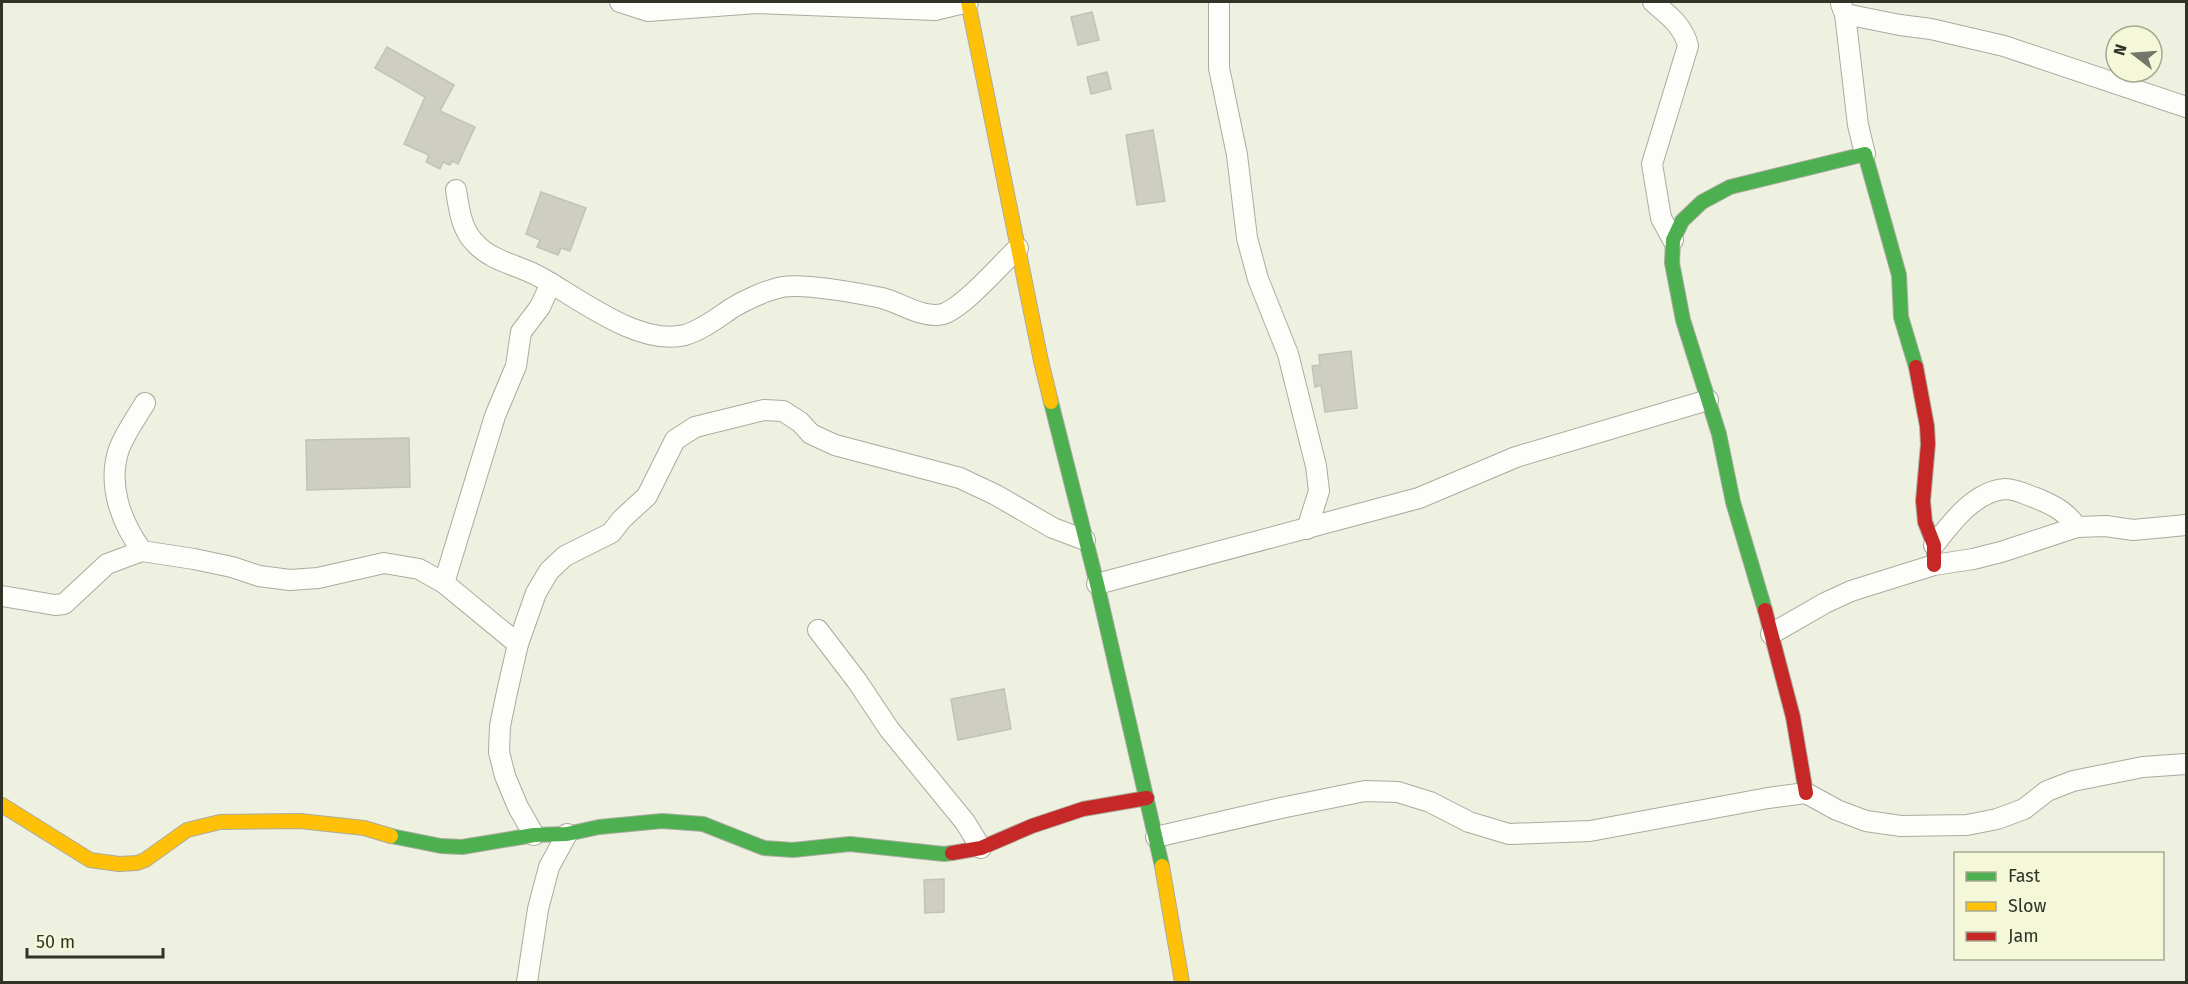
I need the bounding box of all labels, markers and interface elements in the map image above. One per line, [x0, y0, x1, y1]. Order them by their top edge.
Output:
north arrow [2104, 24, 2164, 84]
text: N [2109, 42, 2131, 58]
legend [1954, 852, 2164, 960]
text: Fast [2008, 865, 2041, 887]
text: Slow [2008, 895, 2047, 917]
scale bar [27, 921, 164, 959]
text: Jam [2008, 925, 2039, 947]
text: 50 m [36, 931, 75, 953]

